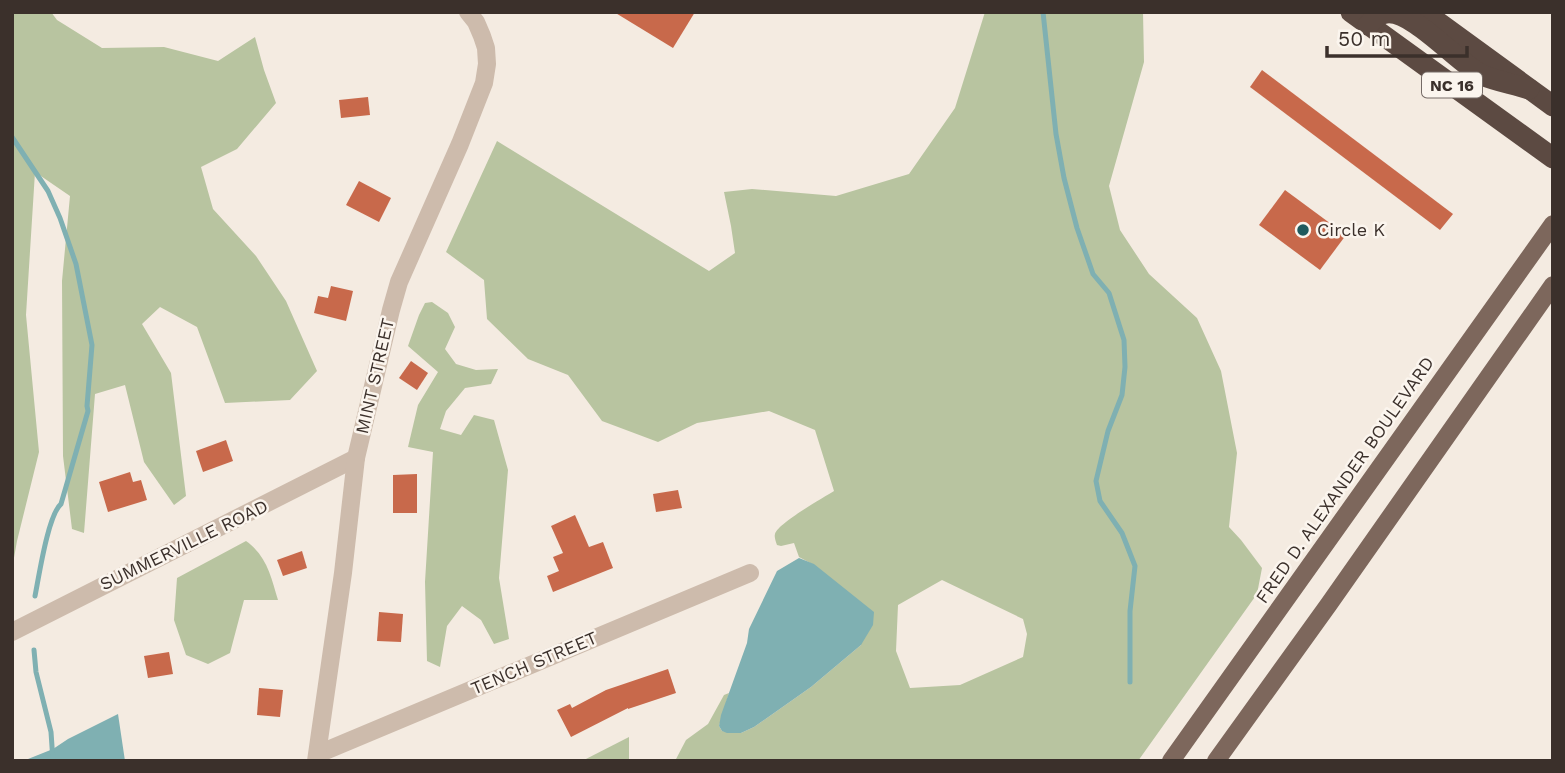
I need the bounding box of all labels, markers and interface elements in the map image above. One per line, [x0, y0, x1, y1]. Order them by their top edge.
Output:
scale bar [1327, 14, 1467, 58]
text: 50 m [1338, 26, 1390, 51]
road number: NC 16 [1422, 72, 1482, 97]
place label: Circle K [1317, 219, 1385, 240]
marker: Circle K [1295, 222, 1311, 238]
street label: MINT STREET [351, 316, 398, 436]
street label: FRED D. ALEXANDER BOULEVARD [1251, 352, 1438, 607]
street label: SUMMERVILLE ROAD [96, 495, 271, 594]
street label: TENCH STREET [468, 626, 600, 699]

